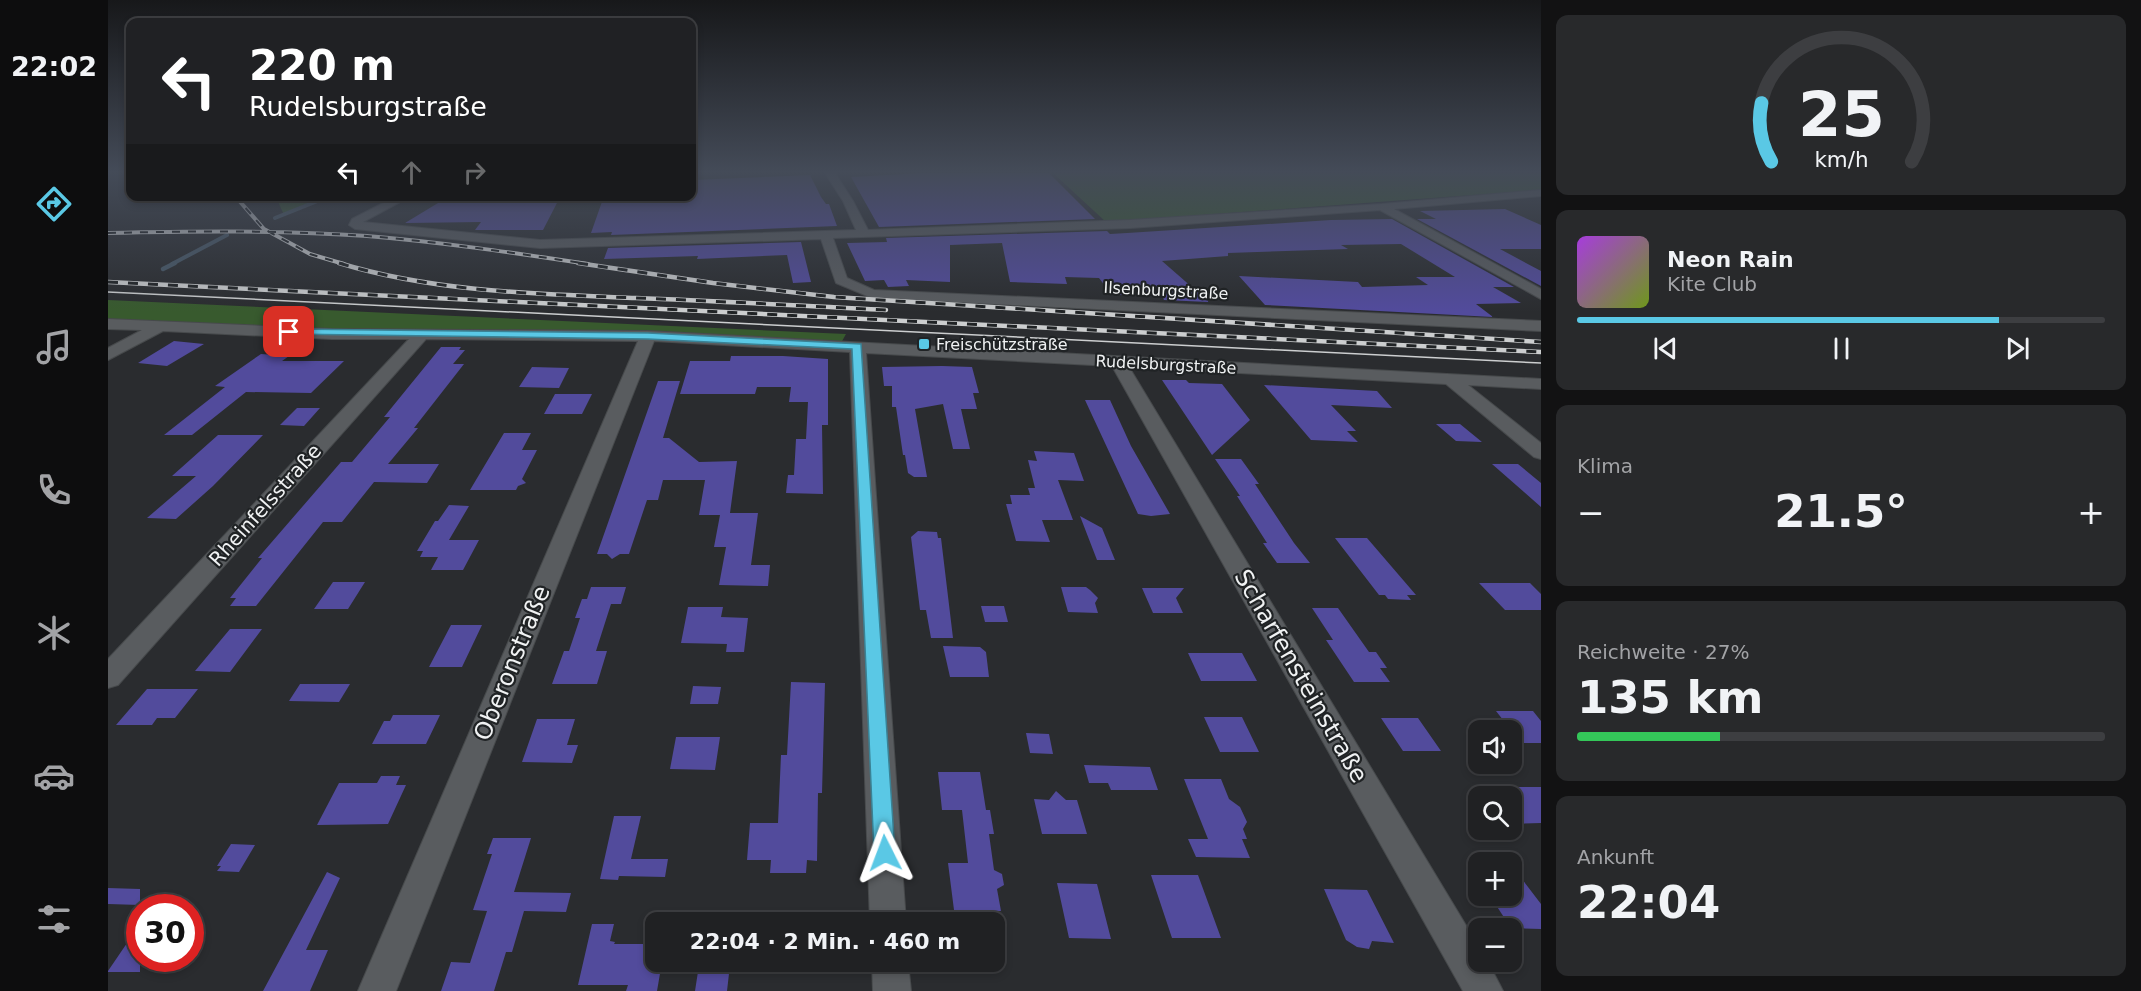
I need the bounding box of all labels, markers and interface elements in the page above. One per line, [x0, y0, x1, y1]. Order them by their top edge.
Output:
text: 220 m [249, 41, 395, 90]
icon: left [150, 42, 228, 120]
text: 22:02 [11, 51, 97, 82]
text: 25 [1798, 78, 1884, 151]
text: Rudelsburgstraße [249, 91, 487, 122]
text: km/h [1814, 147, 1868, 172]
icon: left [332, 156, 365, 189]
icon: ahead [395, 156, 428, 189]
icon: right [458, 156, 491, 189]
icon: directions [33, 183, 75, 225]
text: Neon Rain [1667, 247, 1794, 272]
text: Kite Club [1667, 272, 1757, 296]
street label: Ilsenburgstraße [1103, 278, 1229, 303]
pin [263, 306, 314, 357]
icon: arrive [272, 315, 305, 348]
icon: music [33, 326, 75, 368]
icon: previous [1649, 332, 1682, 365]
icon: pause [1825, 332, 1858, 365]
icon: next [2001, 332, 2034, 365]
place label: Freischützstraße [936, 335, 1068, 354]
marker: Freischützstraße [917, 337, 931, 351]
street label: Rudelsburgstraße [1095, 351, 1237, 378]
street label: Rheinfelsstraße [204, 439, 326, 571]
text: Klima [1577, 454, 1633, 478]
icon: phone [33, 469, 75, 511]
text: 21.5° [1774, 485, 1908, 538]
text: − [1577, 493, 1605, 532]
text: + [2077, 493, 2105, 532]
street label: Scharfensteinstraße [1228, 564, 1374, 788]
street label: Oberonstraße [468, 581, 556, 745]
icon: climate [33, 612, 75, 654]
text: Reichweite · 27% [1577, 640, 1749, 664]
text: 135 km [1577, 671, 1763, 724]
map controls [1468, 720, 1522, 972]
button: sound [1468, 720, 1522, 774]
icon: car [33, 755, 75, 797]
button: search [1468, 786, 1522, 840]
position arrow [853, 821, 917, 885]
text: Ankunft [1577, 845, 1654, 869]
button: + [1468, 852, 1522, 906]
text: 22:04 [1577, 876, 1720, 929]
speed limit sign: 30 [126, 894, 204, 972]
icon: filters [33, 898, 75, 940]
button: − [1468, 918, 1522, 972]
text: 22:04 · 2 Min. · 460 m [690, 929, 960, 954]

